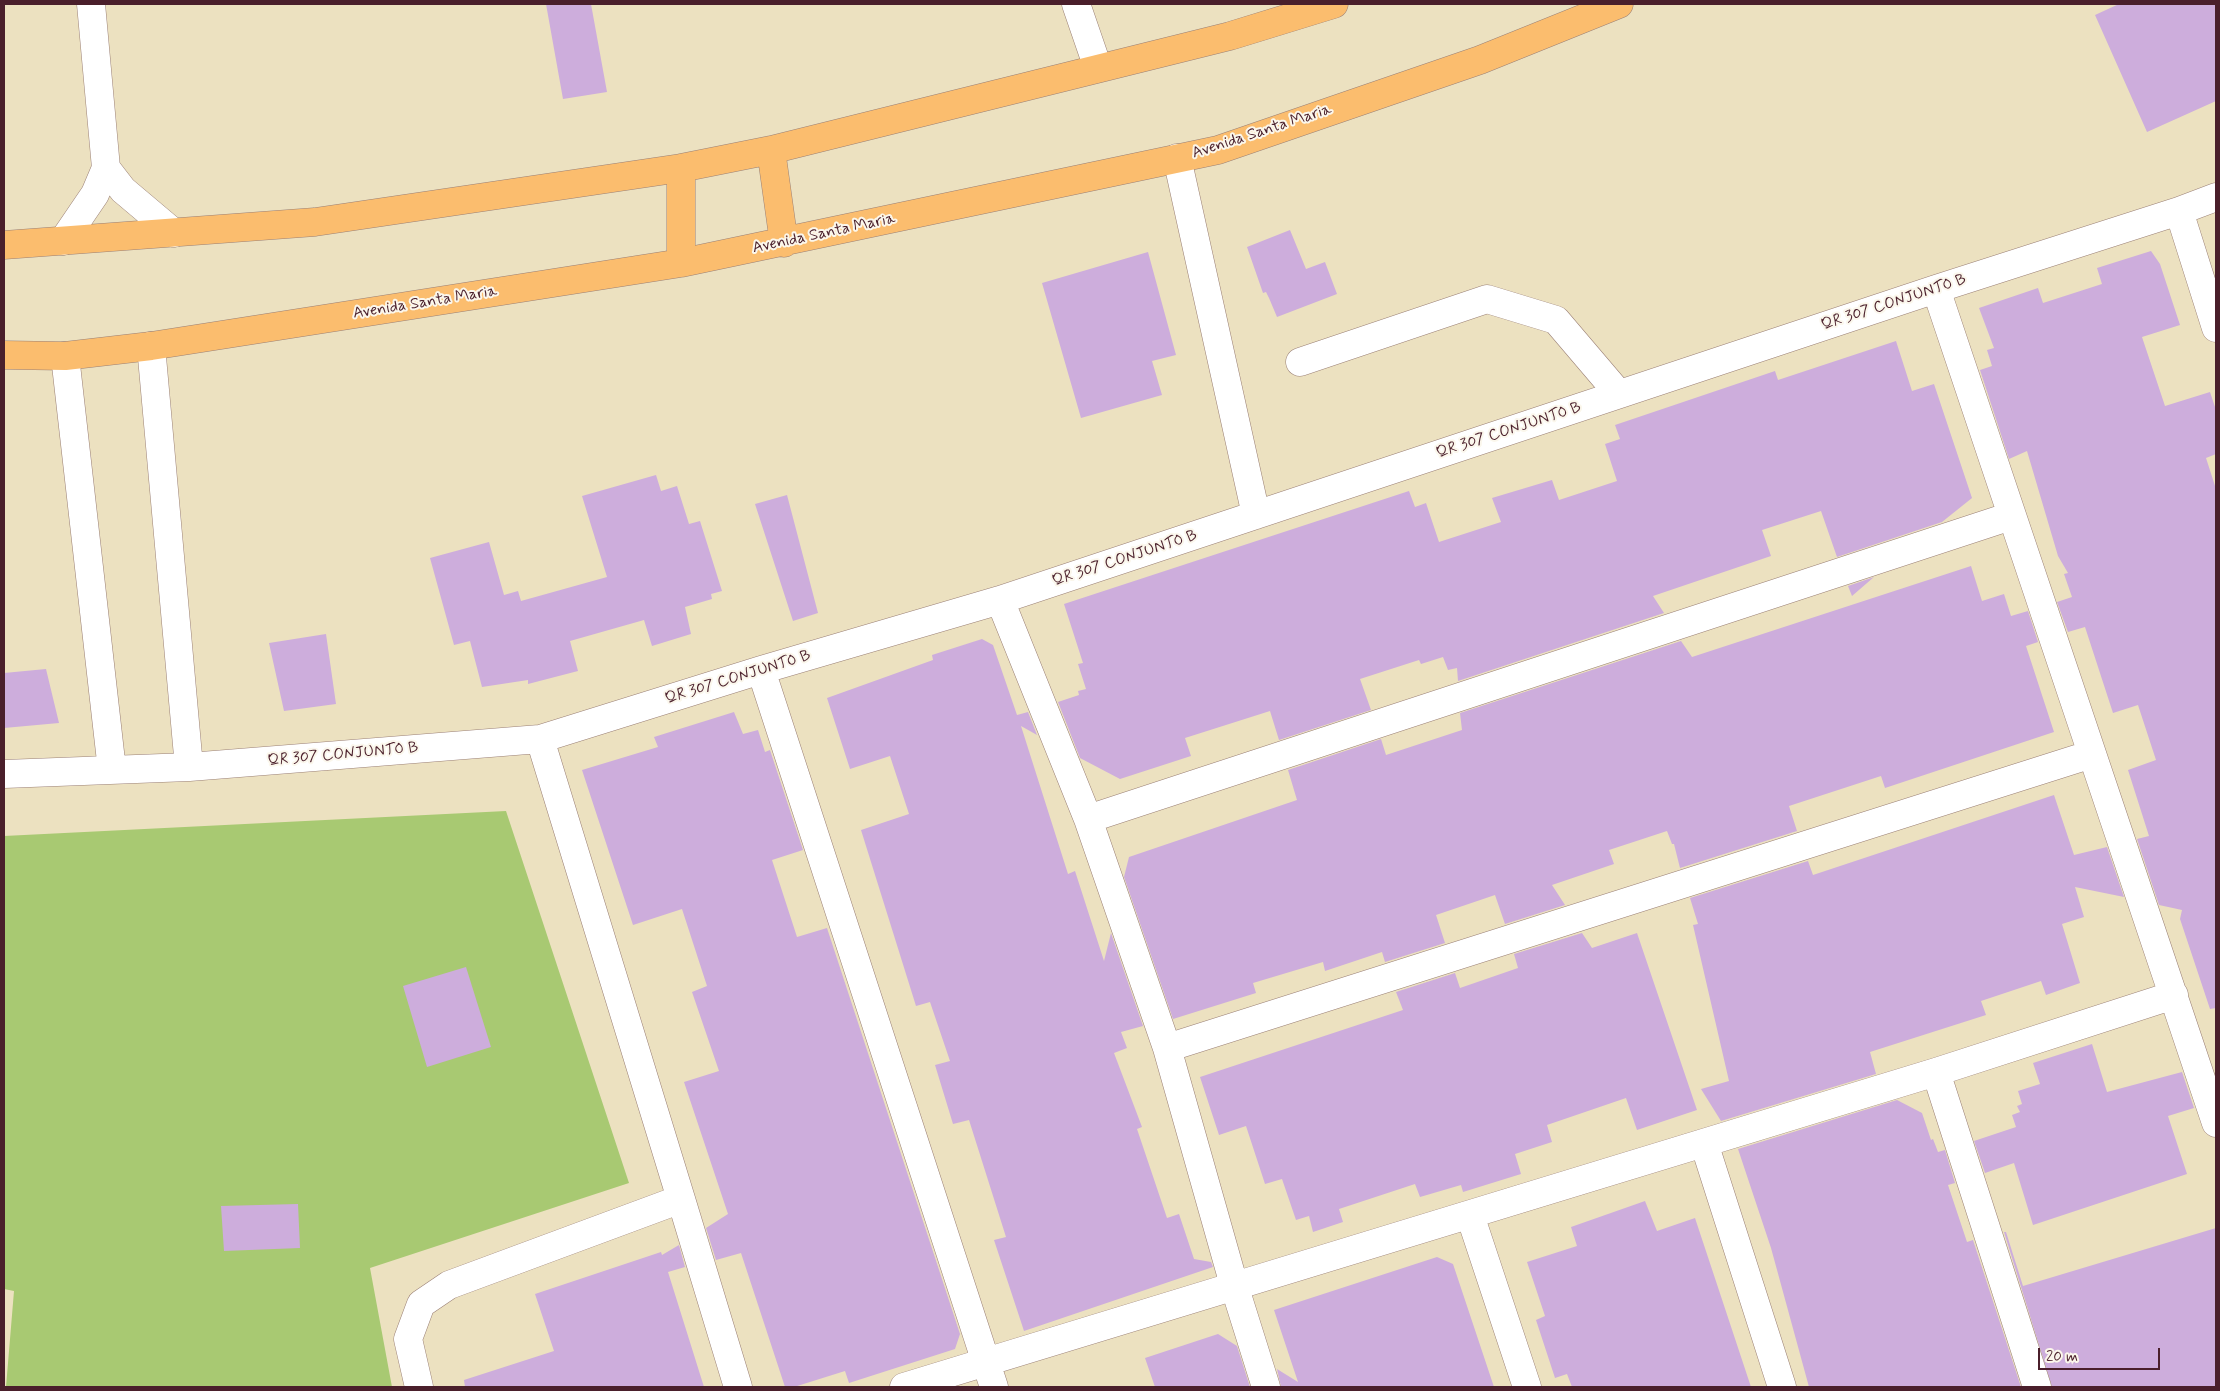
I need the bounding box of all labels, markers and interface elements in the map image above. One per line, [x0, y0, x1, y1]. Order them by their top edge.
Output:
street label: Avenida Santa Maria [1190, 100, 1334, 164]
street label: Avenida Santa Maria [751, 209, 897, 259]
street label: QR 307 CONJUNTO B [1819, 270, 1969, 336]
street label: Avenida Santa Maria [352, 282, 498, 324]
street label: QR 307 CONJUNTO B [1434, 398, 1584, 464]
street label: QR 307 CONJUNTO B [1050, 526, 1200, 592]
street label: QR 307 CONJUNTO B [663, 647, 813, 709]
street label: QR 307 CONJUNTO B [267, 739, 419, 771]
scale bar [2040, 1338, 2162, 1370]
text: 20 m [2046, 1347, 2078, 1367]

